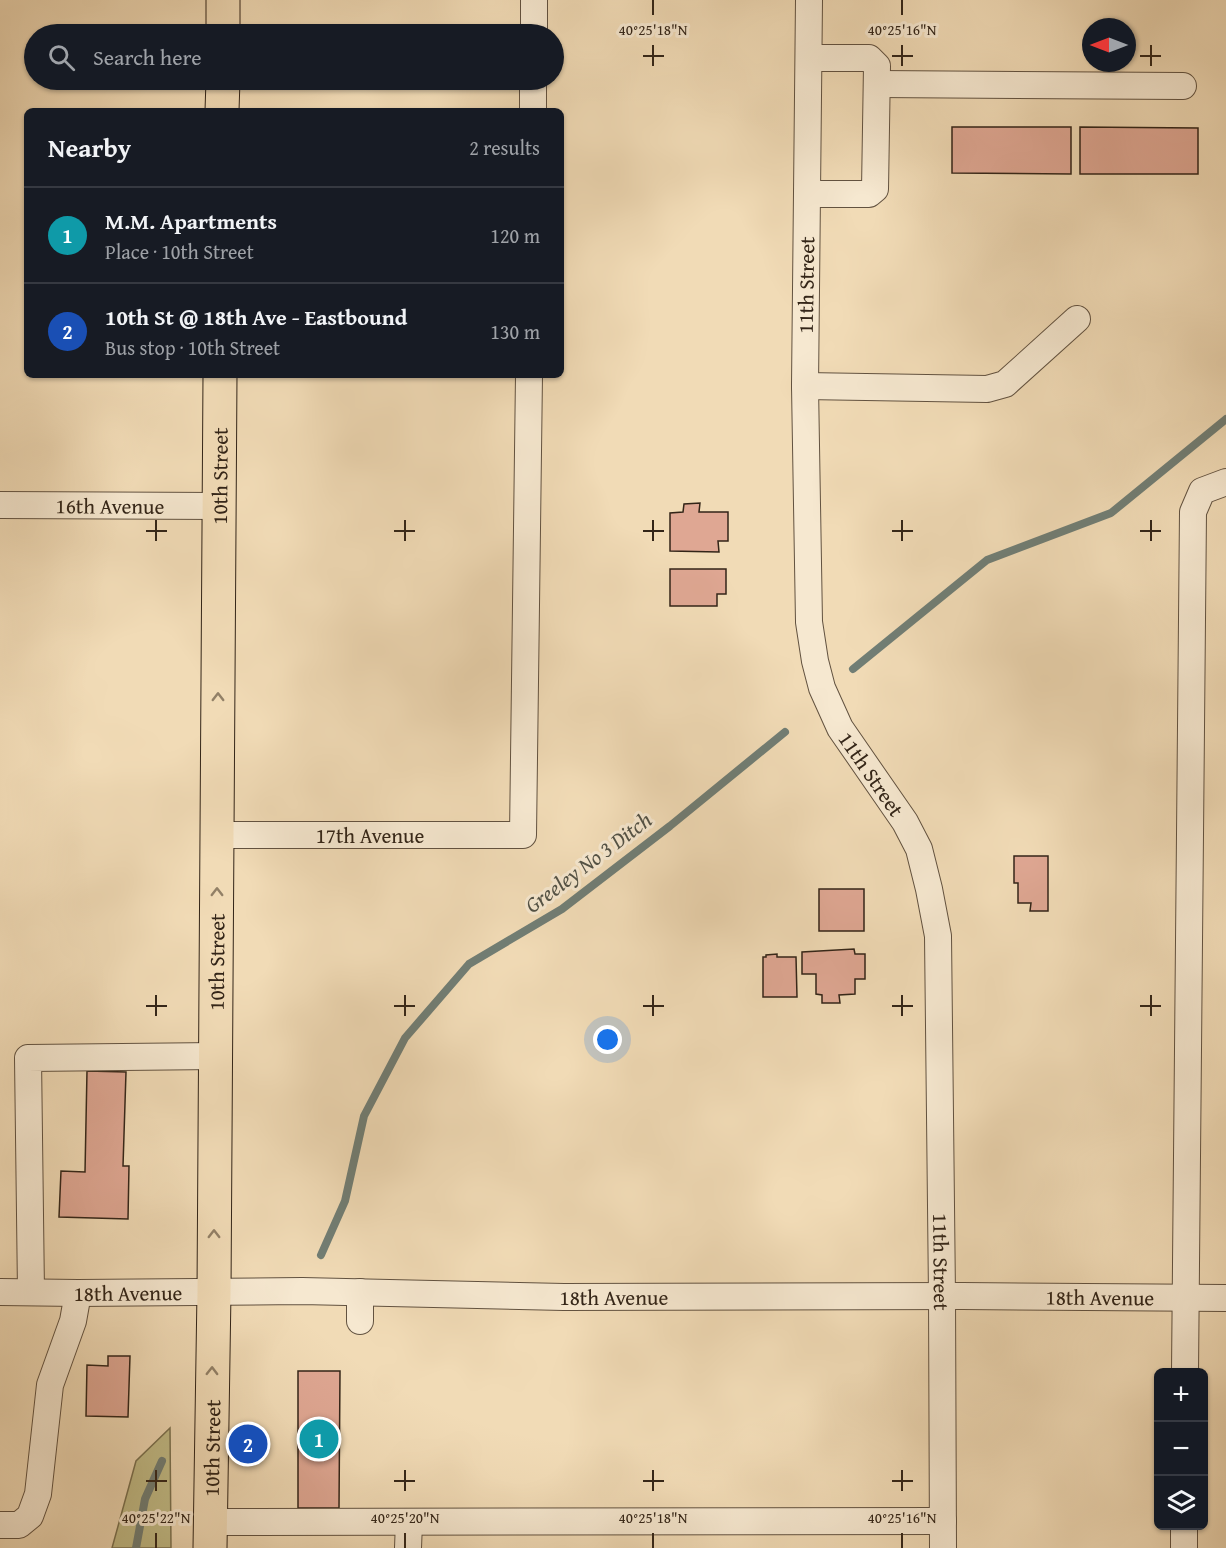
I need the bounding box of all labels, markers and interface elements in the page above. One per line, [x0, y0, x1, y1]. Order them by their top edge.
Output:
north arrow [1082, 18, 1136, 72]
text: 40°25'18"N [619, 19, 688, 40]
text: 40°25'16"N [868, 19, 937, 40]
search box [24, 24, 564, 90]
icon: search [45, 41, 78, 74]
text: Search here [93, 41, 202, 73]
text: Nearby [48, 128, 131, 167]
text: 2 results [469, 133, 540, 162]
text: M.M. Apartments [105, 205, 277, 237]
text: 1 [62, 221, 73, 250]
text: 120 m [490, 221, 540, 250]
street label: 11th Street [790, 236, 822, 334]
text: Place · 10th Street [105, 237, 254, 266]
text: 10th St @ 18th Ave - Eastbound [105, 301, 407, 333]
text: 2 [62, 317, 73, 346]
text: 130 m [490, 317, 540, 346]
text: Bus stop · 10th Street [105, 333, 280, 362]
street label: 10th Street [204, 427, 235, 525]
street label: 16th Avenue [56, 490, 165, 521]
one-way arrow [212, 692, 224, 701]
street label: 11th Street [831, 725, 912, 823]
water label: Greeley No 3 Ditch [518, 804, 658, 920]
street label: 17th Avenue [316, 820, 424, 851]
one-way arrow [211, 887, 223, 896]
street label: 10th Street [200, 913, 232, 1011]
your location [593, 1025, 622, 1054]
street label: 11th Street [926, 1213, 958, 1311]
one-way arrow [208, 1229, 220, 1238]
street label: 18th Avenue [74, 1277, 183, 1309]
street label: 18th Avenue [560, 1281, 668, 1313]
street label: 18th Avenue [1045, 1281, 1155, 1313]
one-way arrow [206, 1367, 219, 1376]
map controls [1154, 1368, 1208, 1530]
button: + [1154, 1368, 1208, 1422]
street label: 10th Street [195, 1399, 228, 1497]
pin: 1 [300, 1416, 338, 1462]
pin: 2 [228, 1422, 268, 1466]
button: − [1154, 1422, 1208, 1476]
button: layers [1154, 1476, 1208, 1530]
text: 40°25'22"N [122, 1507, 191, 1528]
text: 40°25'20"N [371, 1507, 440, 1528]
text: 40°25'18"N [619, 1507, 688, 1528]
text: 40°25'16"N [868, 1507, 937, 1528]

